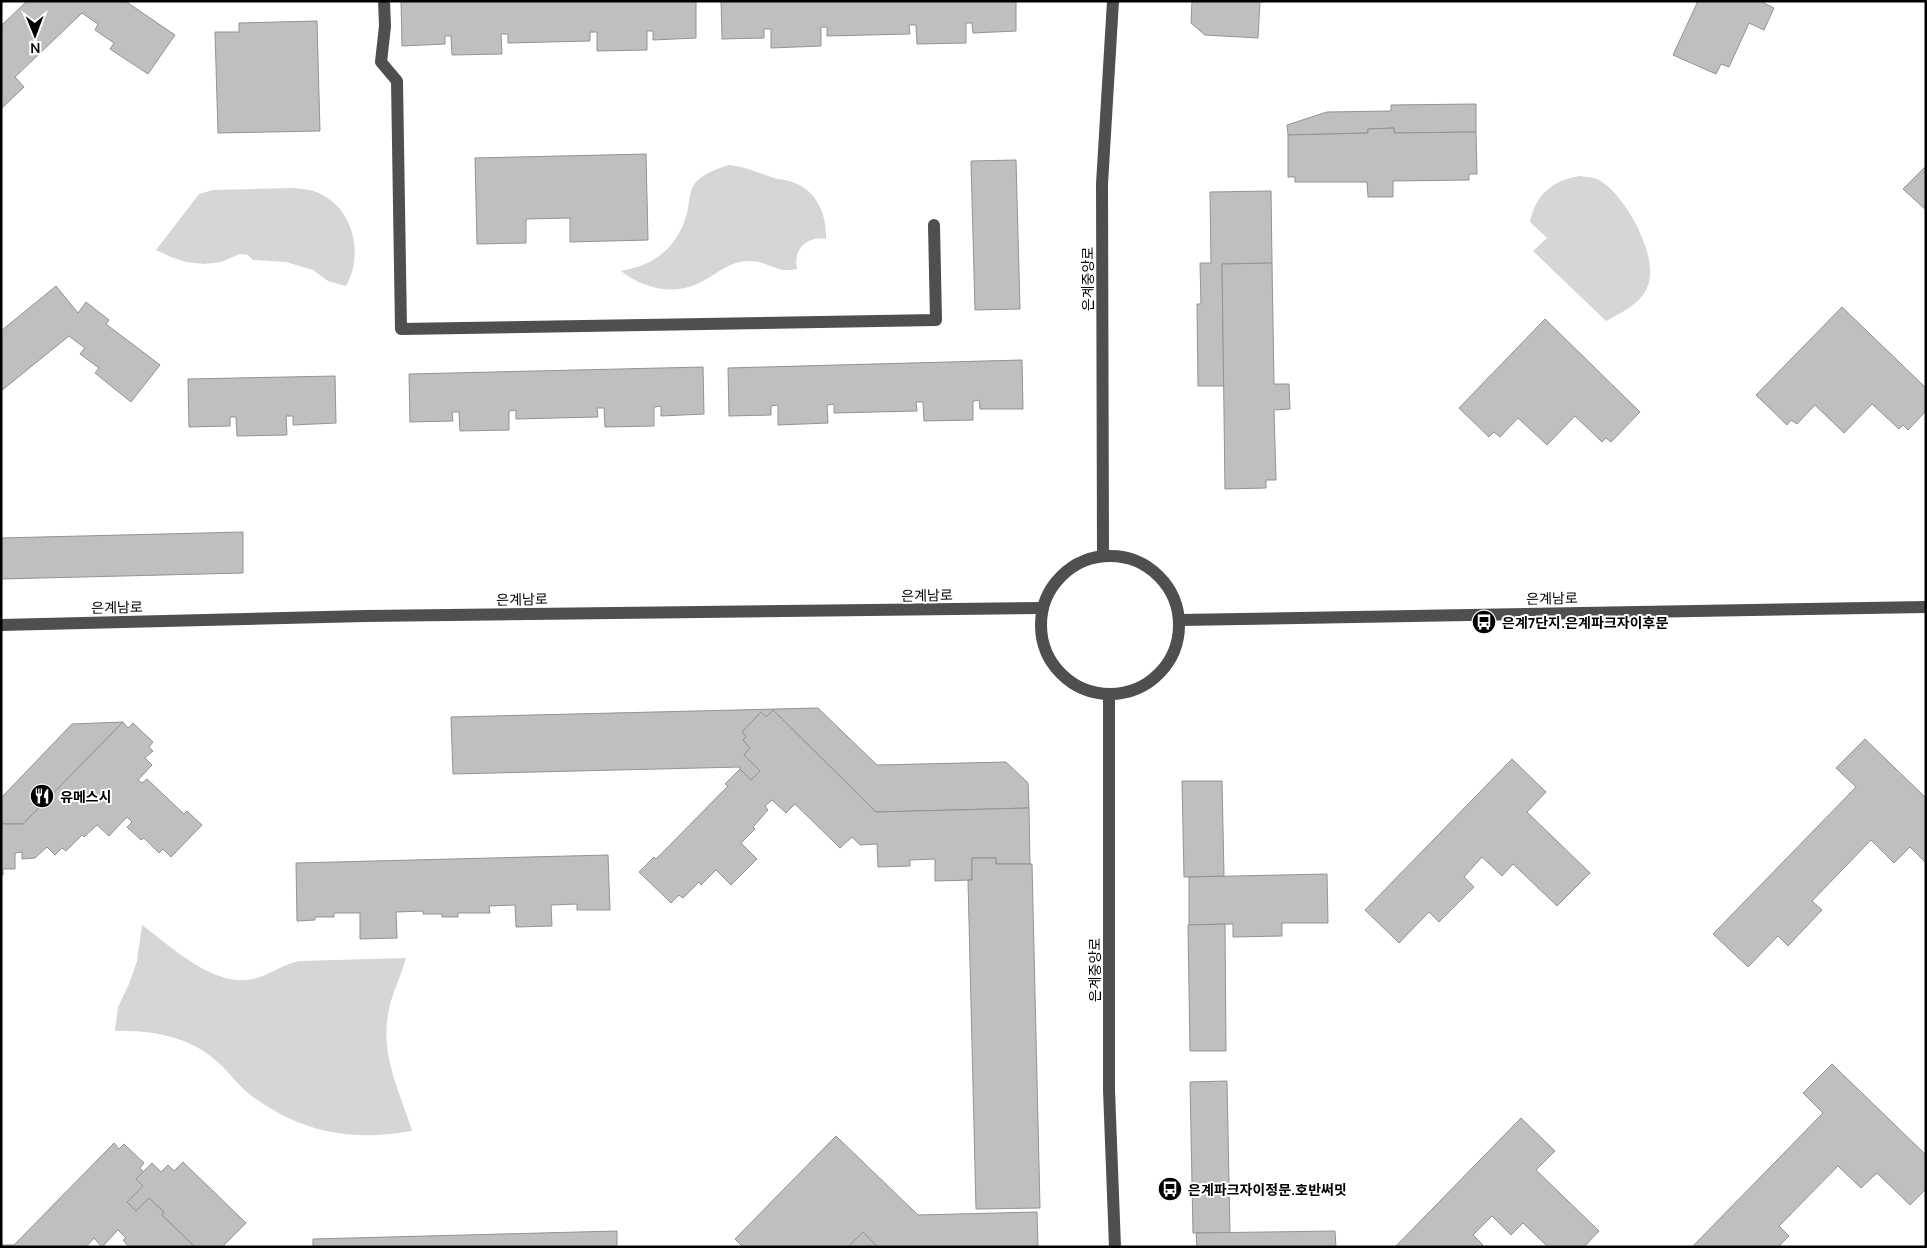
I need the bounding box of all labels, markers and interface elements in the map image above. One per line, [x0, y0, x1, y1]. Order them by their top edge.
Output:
north arrow [10, 10, 60, 60]
text: N [30, 39, 40, 58]
street label: 은계중앙로 [1078, 247, 1097, 311]
street label: 은계남로 [901, 585, 953, 605]
street label: 은계남로 [1526, 588, 1578, 608]
street label: 은계남로 [496, 589, 548, 609]
street label: 은계남로 [91, 597, 143, 617]
bus stop icon: 은계7단지.은계파크자이후문 [1471, 609, 1497, 635]
place label: 은계7단지.은계파크자이후문 [1502, 613, 1668, 632]
restaurant icon: 유메스시 [29, 783, 55, 809]
place label: 유메스시 [60, 787, 112, 806]
street label: 은계중앙로 [1085, 938, 1104, 1002]
bus stop icon: 은계파크자이정문.호반써밋 [1157, 1176, 1183, 1202]
place label: 은계파크자이정문.호반써밋 [1188, 1180, 1347, 1199]

